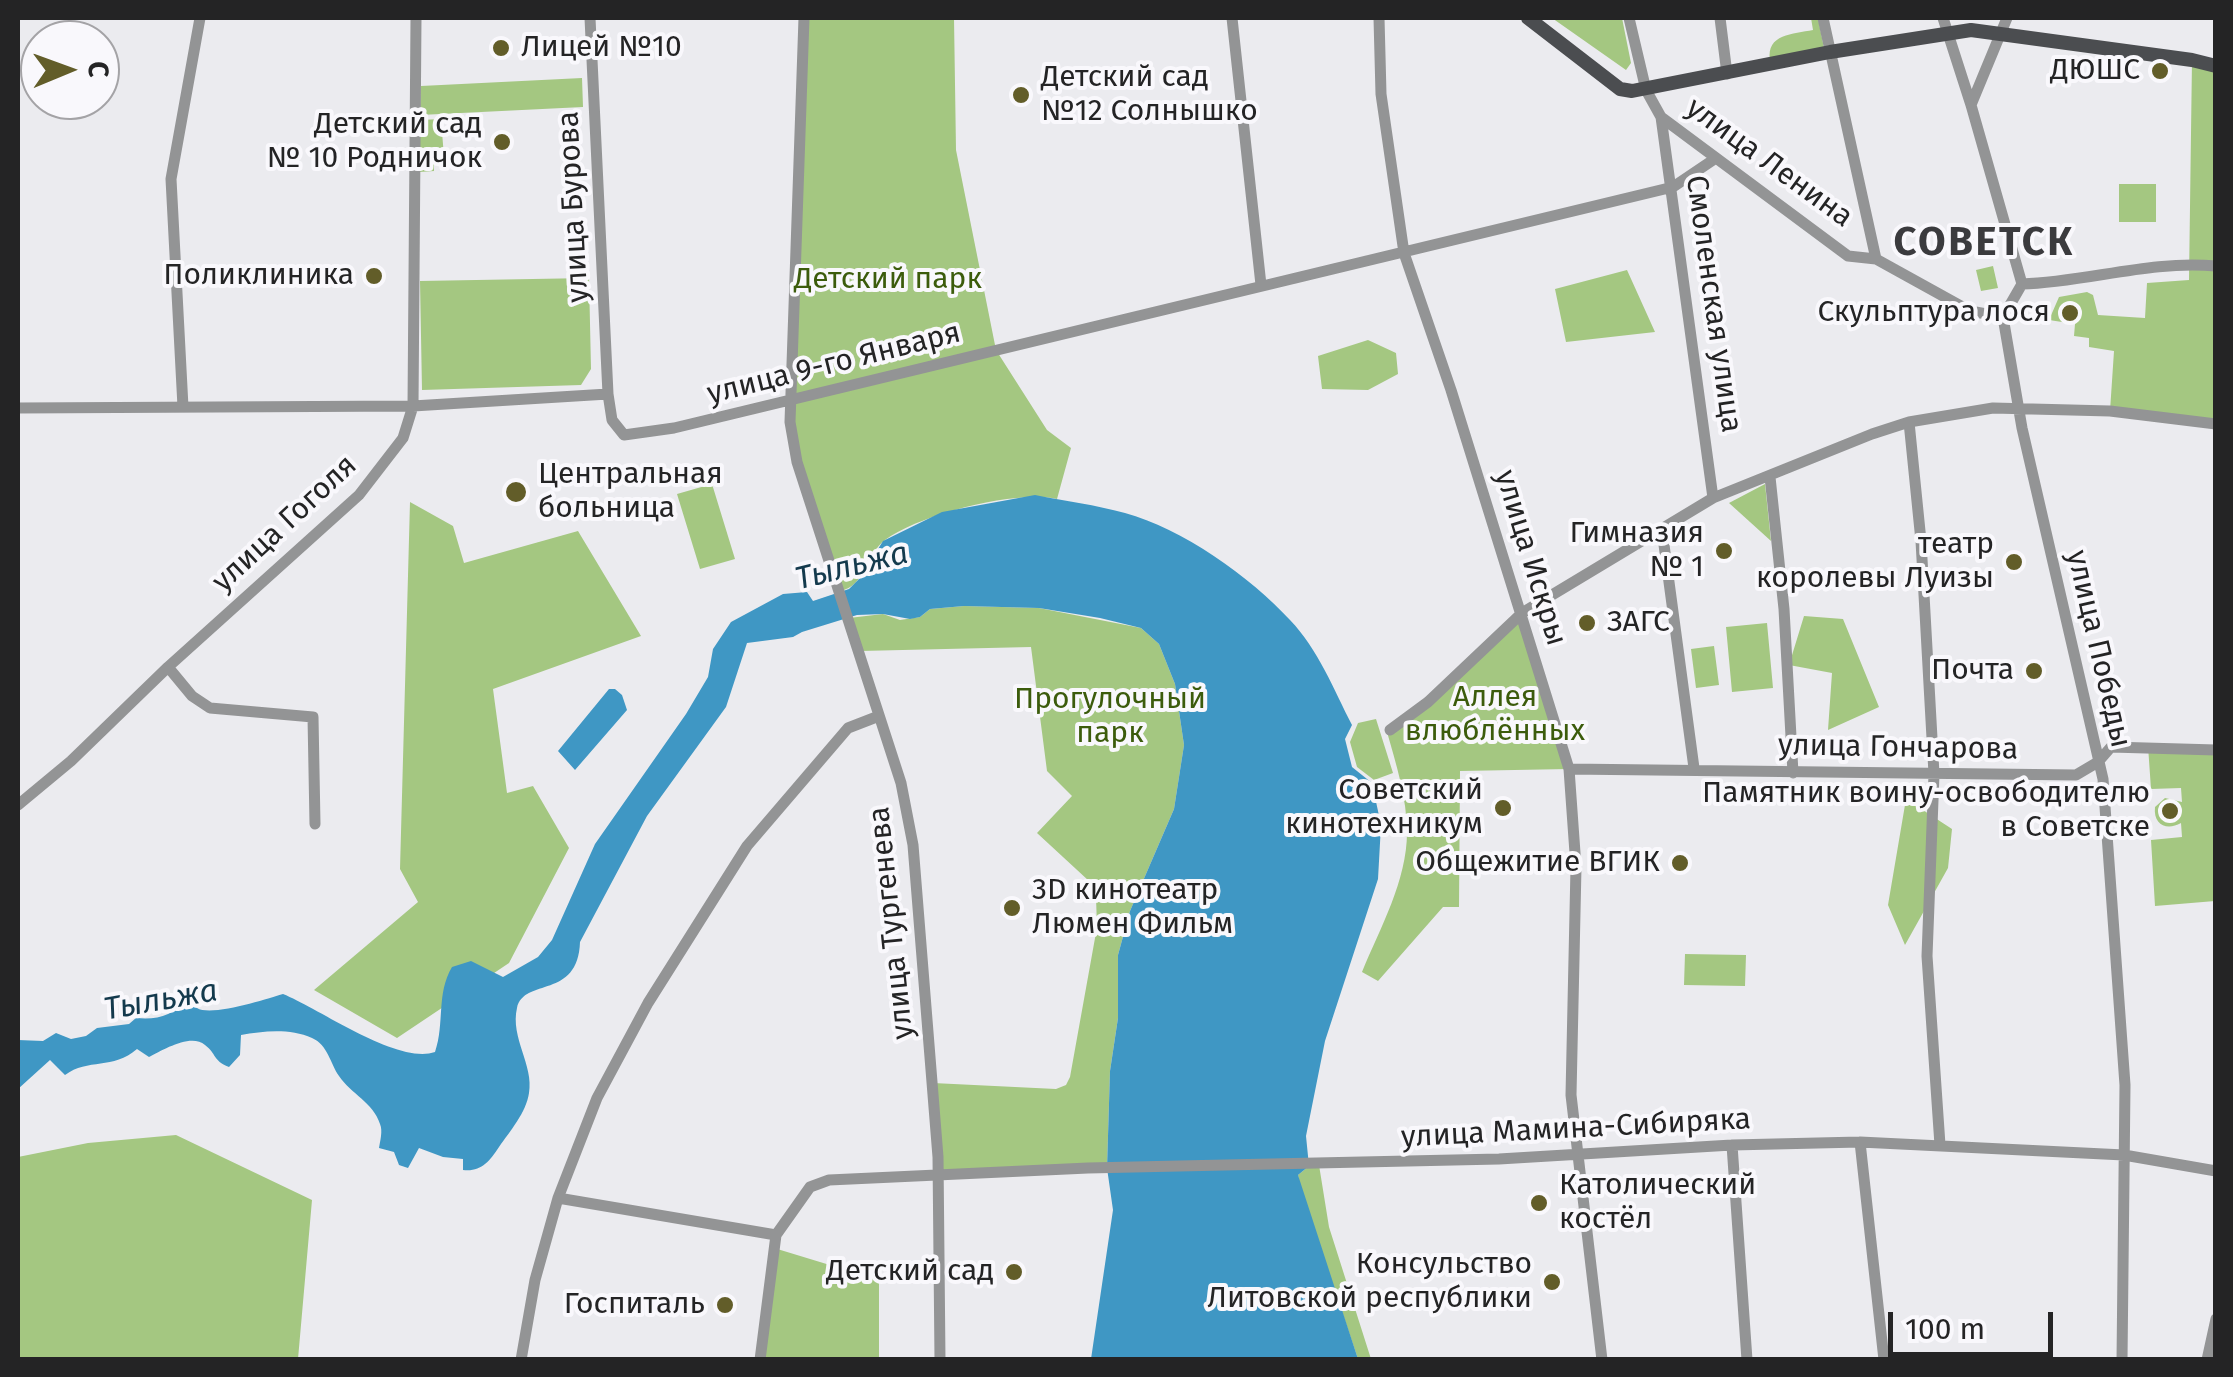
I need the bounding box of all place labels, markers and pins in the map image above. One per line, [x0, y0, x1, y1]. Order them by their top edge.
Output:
place label: Лицей №10 [521, 30, 682, 66]
marker: Лицей №10 [490, 37, 512, 59]
place label: ДЮШС [2050, 53, 2140, 89]
place label: Детский сад №12 Солнышко [1041, 60, 1258, 130]
marker: ДЮШС [2149, 60, 2171, 82]
marker: Детский сад №12 Солнышко [1010, 84, 1032, 106]
place label: Детский сад № 10 Родничок [267, 107, 482, 178]
marker: Детский сад № 10 Родничок [491, 131, 513, 153]
place label: Поликлиника [163, 258, 354, 294]
marker: Поликлиника [363, 265, 385, 287]
place label: Скульптура лося [1817, 295, 2050, 331]
marker: Скульптура лося [2059, 302, 2081, 324]
place label: Центральная больница [538, 457, 723, 528]
marker: Центральная больница [503, 479, 529, 505]
place label: Гимназия № 1 [1569, 516, 1704, 586]
place label: театр королевы Луизы [1756, 527, 1994, 598]
marker: Гимназия № 1 [1713, 540, 1735, 562]
marker: театр королевы Луизы [2003, 551, 2025, 573]
place label: ЗАГС [1607, 605, 1670, 641]
marker: ЗАГС [1576, 612, 1598, 634]
place label: Почта [1931, 653, 2014, 689]
marker: Почта [2023, 660, 2045, 682]
place label: Советский кинотехникум [1285, 773, 1483, 844]
place label: Памятник воину-освободителю в Советске [1702, 776, 2150, 846]
marker: Советский кинотехникум [1492, 797, 1514, 819]
marker: Памятник воину-освободителю в Советске [2159, 800, 2181, 822]
place label: Общежитие ВГИК [1415, 845, 1660, 881]
marker: Общежитие ВГИК [1669, 852, 1691, 874]
place label: 3D кинотеатр Люмен Фильм [1032, 873, 1233, 944]
marker: 3D кинотеатр Люмен Фильм [1001, 897, 1023, 919]
place label: Католический костёл [1559, 1168, 1756, 1238]
marker: Католический костёл [1528, 1192, 1550, 1214]
place label: Консульство Литовской республики [1207, 1247, 1532, 1318]
place label: Детский сад [826, 1254, 994, 1290]
marker: Детский сад [1003, 1261, 1025, 1283]
marker: Консульство Литовской республики [1541, 1271, 1563, 1293]
place label: Госпиталь [564, 1287, 705, 1323]
marker: Госпиталь [714, 1294, 736, 1316]

